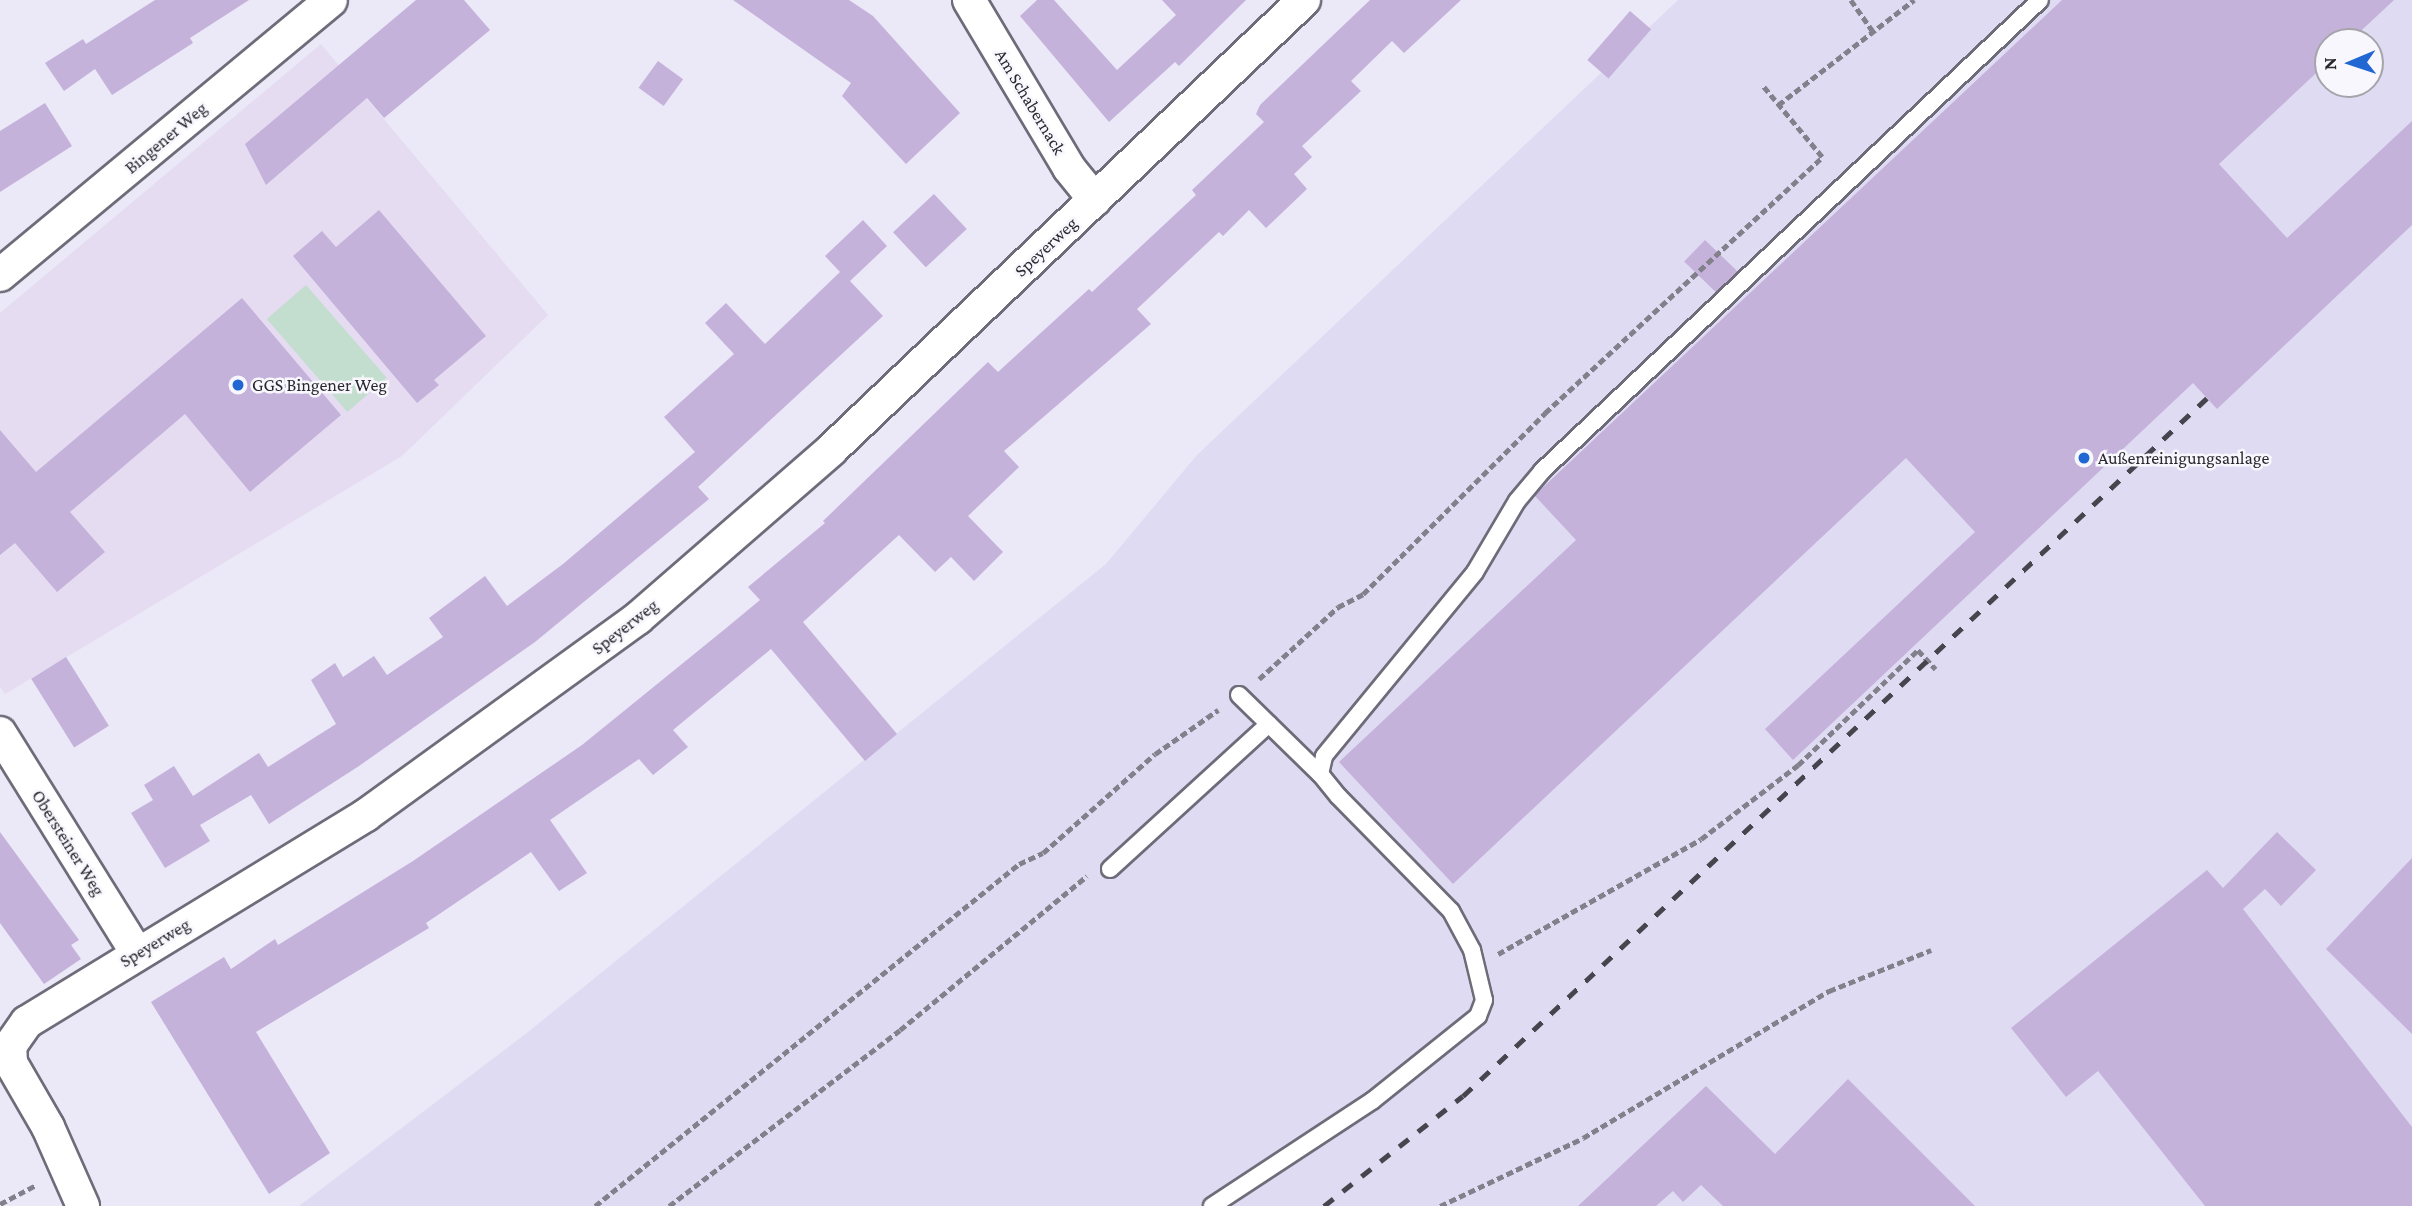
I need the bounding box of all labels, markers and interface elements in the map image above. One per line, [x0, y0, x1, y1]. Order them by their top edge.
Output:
north arrow [2314, 28, 2384, 98]
street label: Am Schabernack [990, 45, 1070, 159]
text: N [2319, 57, 2340, 71]
street label: Bingener Weg [121, 97, 211, 179]
street label: Speyerweg [1010, 213, 1082, 281]
place label: GGS Bingener Weg [252, 374, 387, 396]
marker: GGS Bingener Weg [230, 377, 246, 393]
place label: Außenreinigungsanlage [2098, 447, 2269, 469]
marker: Außenreinigungsanlage [2076, 450, 2092, 466]
street label: Speyerweg [588, 595, 662, 659]
street label: Obersteiner Weg [27, 786, 109, 900]
street label: Speyerweg [116, 914, 194, 972]

